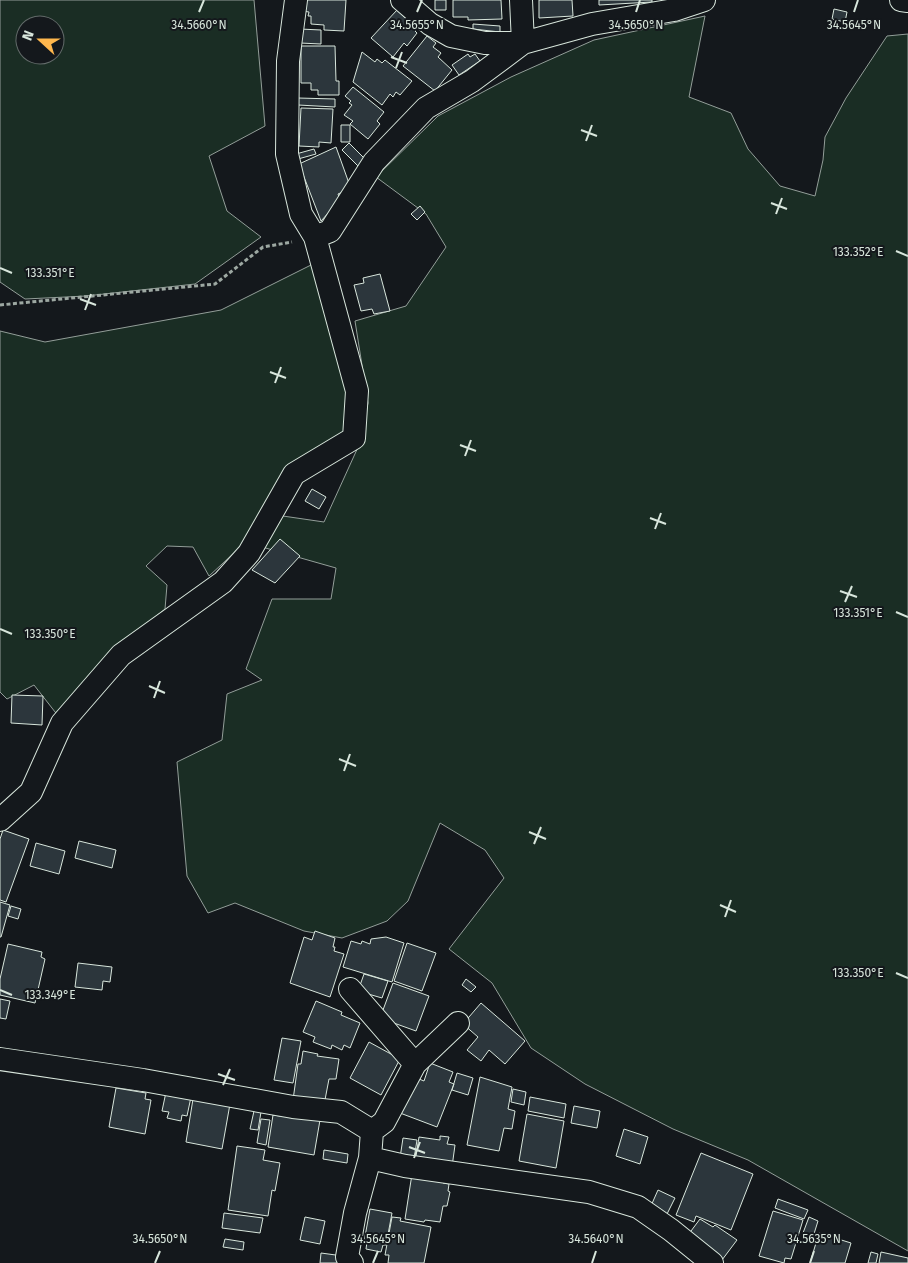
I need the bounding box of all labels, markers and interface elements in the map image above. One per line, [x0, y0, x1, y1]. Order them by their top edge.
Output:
north arrow [15, 15, 65, 65]
text: 34.5660°N [171, 18, 227, 32]
text: 34.5655°N [390, 18, 444, 32]
text: 34.5650°N [609, 18, 663, 32]
text: 34.5645°N [827, 18, 881, 32]
text: N [19, 28, 38, 43]
text: 133.352°E [833, 245, 883, 259]
text: 133.351°E [25, 266, 75, 280]
text: 133.351°E [833, 606, 883, 620]
text: 133.350°E [24, 627, 76, 641]
text: 133.350°E [832, 966, 884, 980]
text: 133.349°E [24, 988, 76, 1002]
text: 34.5650°N [133, 1232, 187, 1246]
text: 34.5645°N [351, 1232, 405, 1246]
text: 34.5640°N [568, 1232, 624, 1246]
text: 34.5635°N [787, 1232, 841, 1246]

